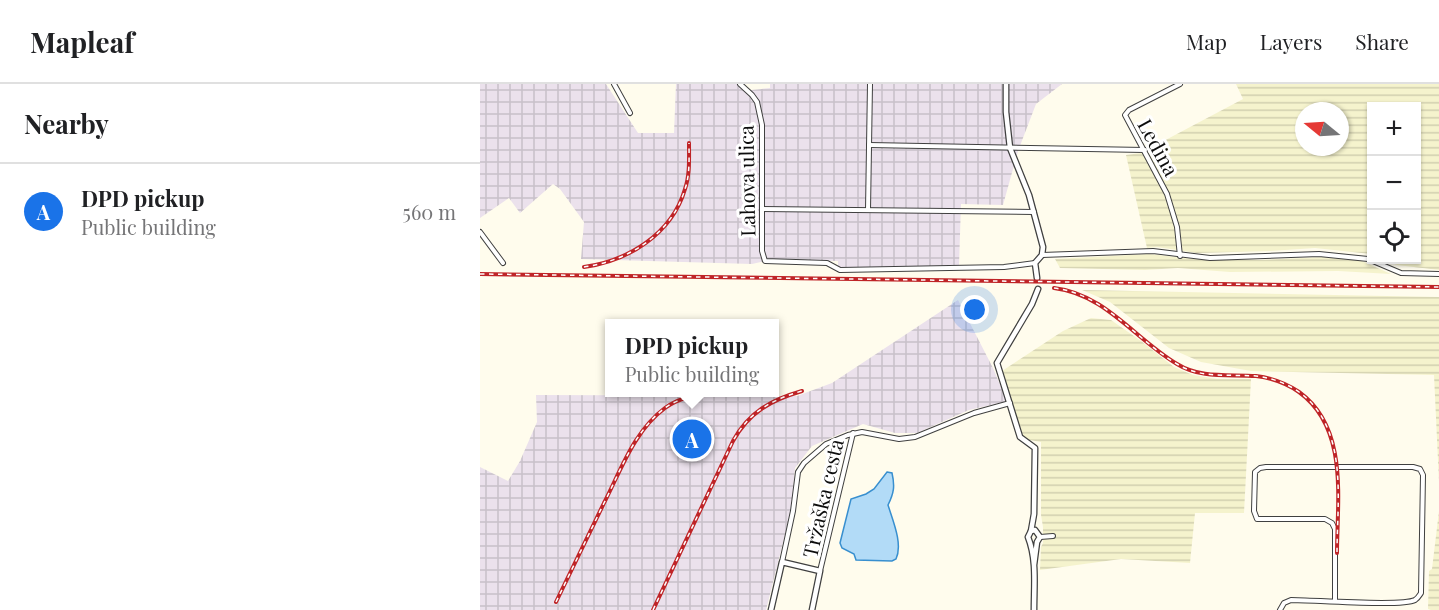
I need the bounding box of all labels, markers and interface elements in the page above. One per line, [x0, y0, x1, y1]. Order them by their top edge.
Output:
text: Mapleaf [30, 23, 134, 60]
text: Map [1186, 27, 1227, 55]
text: Layers [1260, 27, 1322, 55]
text: Share [1355, 27, 1409, 55]
north arrow [1295, 102, 1349, 156]
map controls [1367, 102, 1421, 264]
button: + [1367, 102, 1421, 156]
text: Nearby [24, 106, 109, 141]
street label: Ledina [1132, 114, 1186, 180]
street label: Lahova ulica [732, 125, 760, 237]
button: − [1367, 156, 1421, 210]
text: DPD pickup [81, 183, 205, 213]
text: A [37, 198, 50, 225]
text: 560 m [403, 198, 456, 225]
button: locate [1367, 210, 1421, 264]
text: Public building [81, 213, 216, 240]
your location [960, 295, 989, 324]
popup [605, 319, 779, 397]
text: DPD pickup [625, 330, 748, 360]
text: Public building [625, 360, 759, 387]
pin: A [672, 416, 712, 462]
street label: Tržaška cesta [795, 436, 849, 560]

